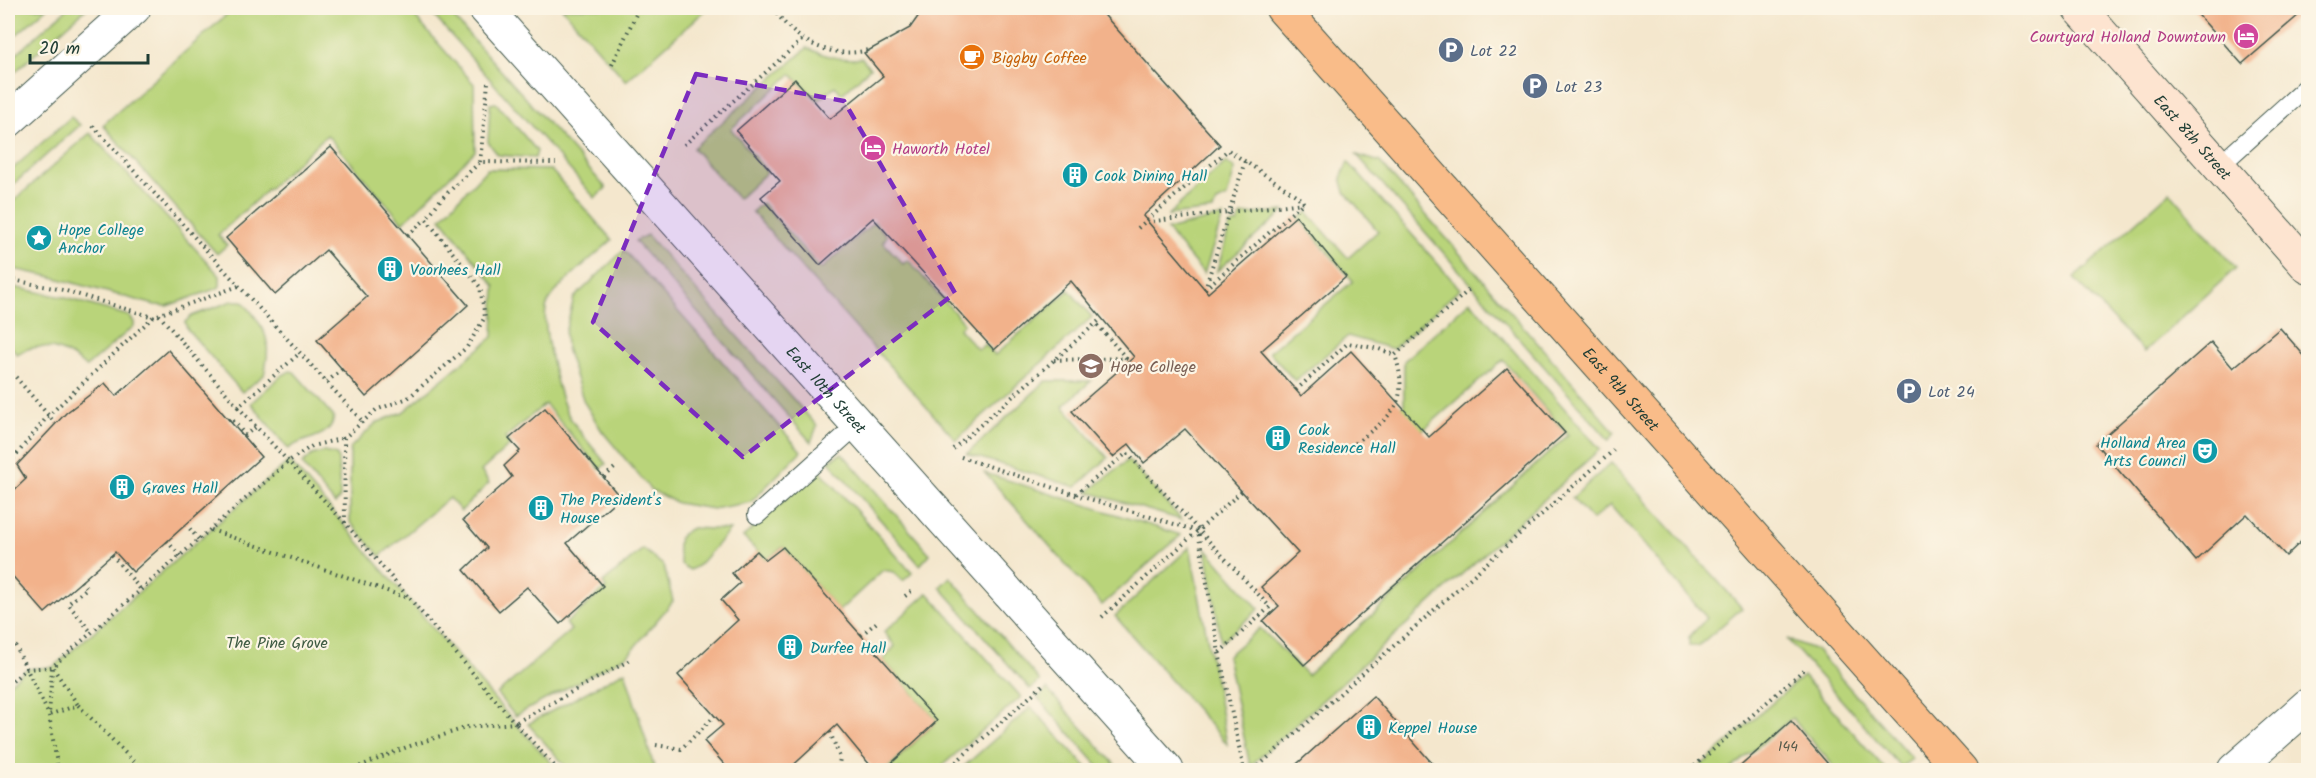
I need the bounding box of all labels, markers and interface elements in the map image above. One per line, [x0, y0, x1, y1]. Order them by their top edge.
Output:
hotel icon: Courtyard Holland Downtown [2231, 21, 2261, 51]
place label: Courtyard Holland Downtown [2029, 25, 2226, 50]
scale bar [30, 27, 148, 65]
text: 20 m [39, 35, 80, 64]
parking icon: Lot 22 [1436, 35, 1466, 65]
place label: Lot 22 [1470, 39, 1517, 64]
cafe icon: Biggby Coffee [957, 42, 987, 72]
place label: Biggby Coffee [992, 46, 1087, 71]
parking icon: Lot 23 [1520, 71, 1550, 101]
place label: Lot 23 [1555, 75, 1602, 100]
street label: East 8th Street [2147, 89, 2237, 187]
hotel icon: Haworth Hotel [858, 133, 888, 163]
place label: Haworth Hotel [892, 137, 990, 162]
building icon: Cook Dining Hall [1060, 160, 1090, 190]
place label: Cook Dining Hall [1094, 164, 1207, 189]
place label: Hope College Anchor [58, 218, 144, 261]
place icon: Hope College Anchor [24, 223, 54, 253]
building icon: Voorhees Hall [375, 254, 405, 284]
place label: Voorhees Hall [410, 258, 501, 283]
street label: East 10th Street [779, 341, 872, 441]
street label: East 9th Street [1576, 342, 1665, 438]
school or university icon: Hope College [1076, 351, 1106, 381]
place label: Hope College [1110, 355, 1196, 380]
parking icon: Lot 24 [1894, 376, 1924, 406]
place label: Lot 24 [1928, 380, 1975, 405]
place label: Cook Residence Hall [1298, 418, 1396, 461]
building icon: Cook Residence Hall [1263, 423, 1293, 453]
place label: Holland Area Arts Council [2100, 431, 2186, 474]
theatre icon: Holland Area Arts Council [2190, 436, 2220, 466]
building icon: Graves Hall [107, 472, 137, 502]
place label: Graves Hall [142, 476, 218, 501]
place label: The President's House [560, 488, 662, 531]
building icon: The President's House [526, 493, 556, 523]
park label: The Pine Grove [226, 631, 328, 656]
building icon: Durfee Hall [775, 632, 805, 662]
place label: Durfee Hall [810, 636, 886, 661]
building icon: Keppel House [1354, 712, 1384, 742]
place label: Keppel House [1388, 716, 1477, 741]
house number: 144 [1778, 736, 1798, 758]

